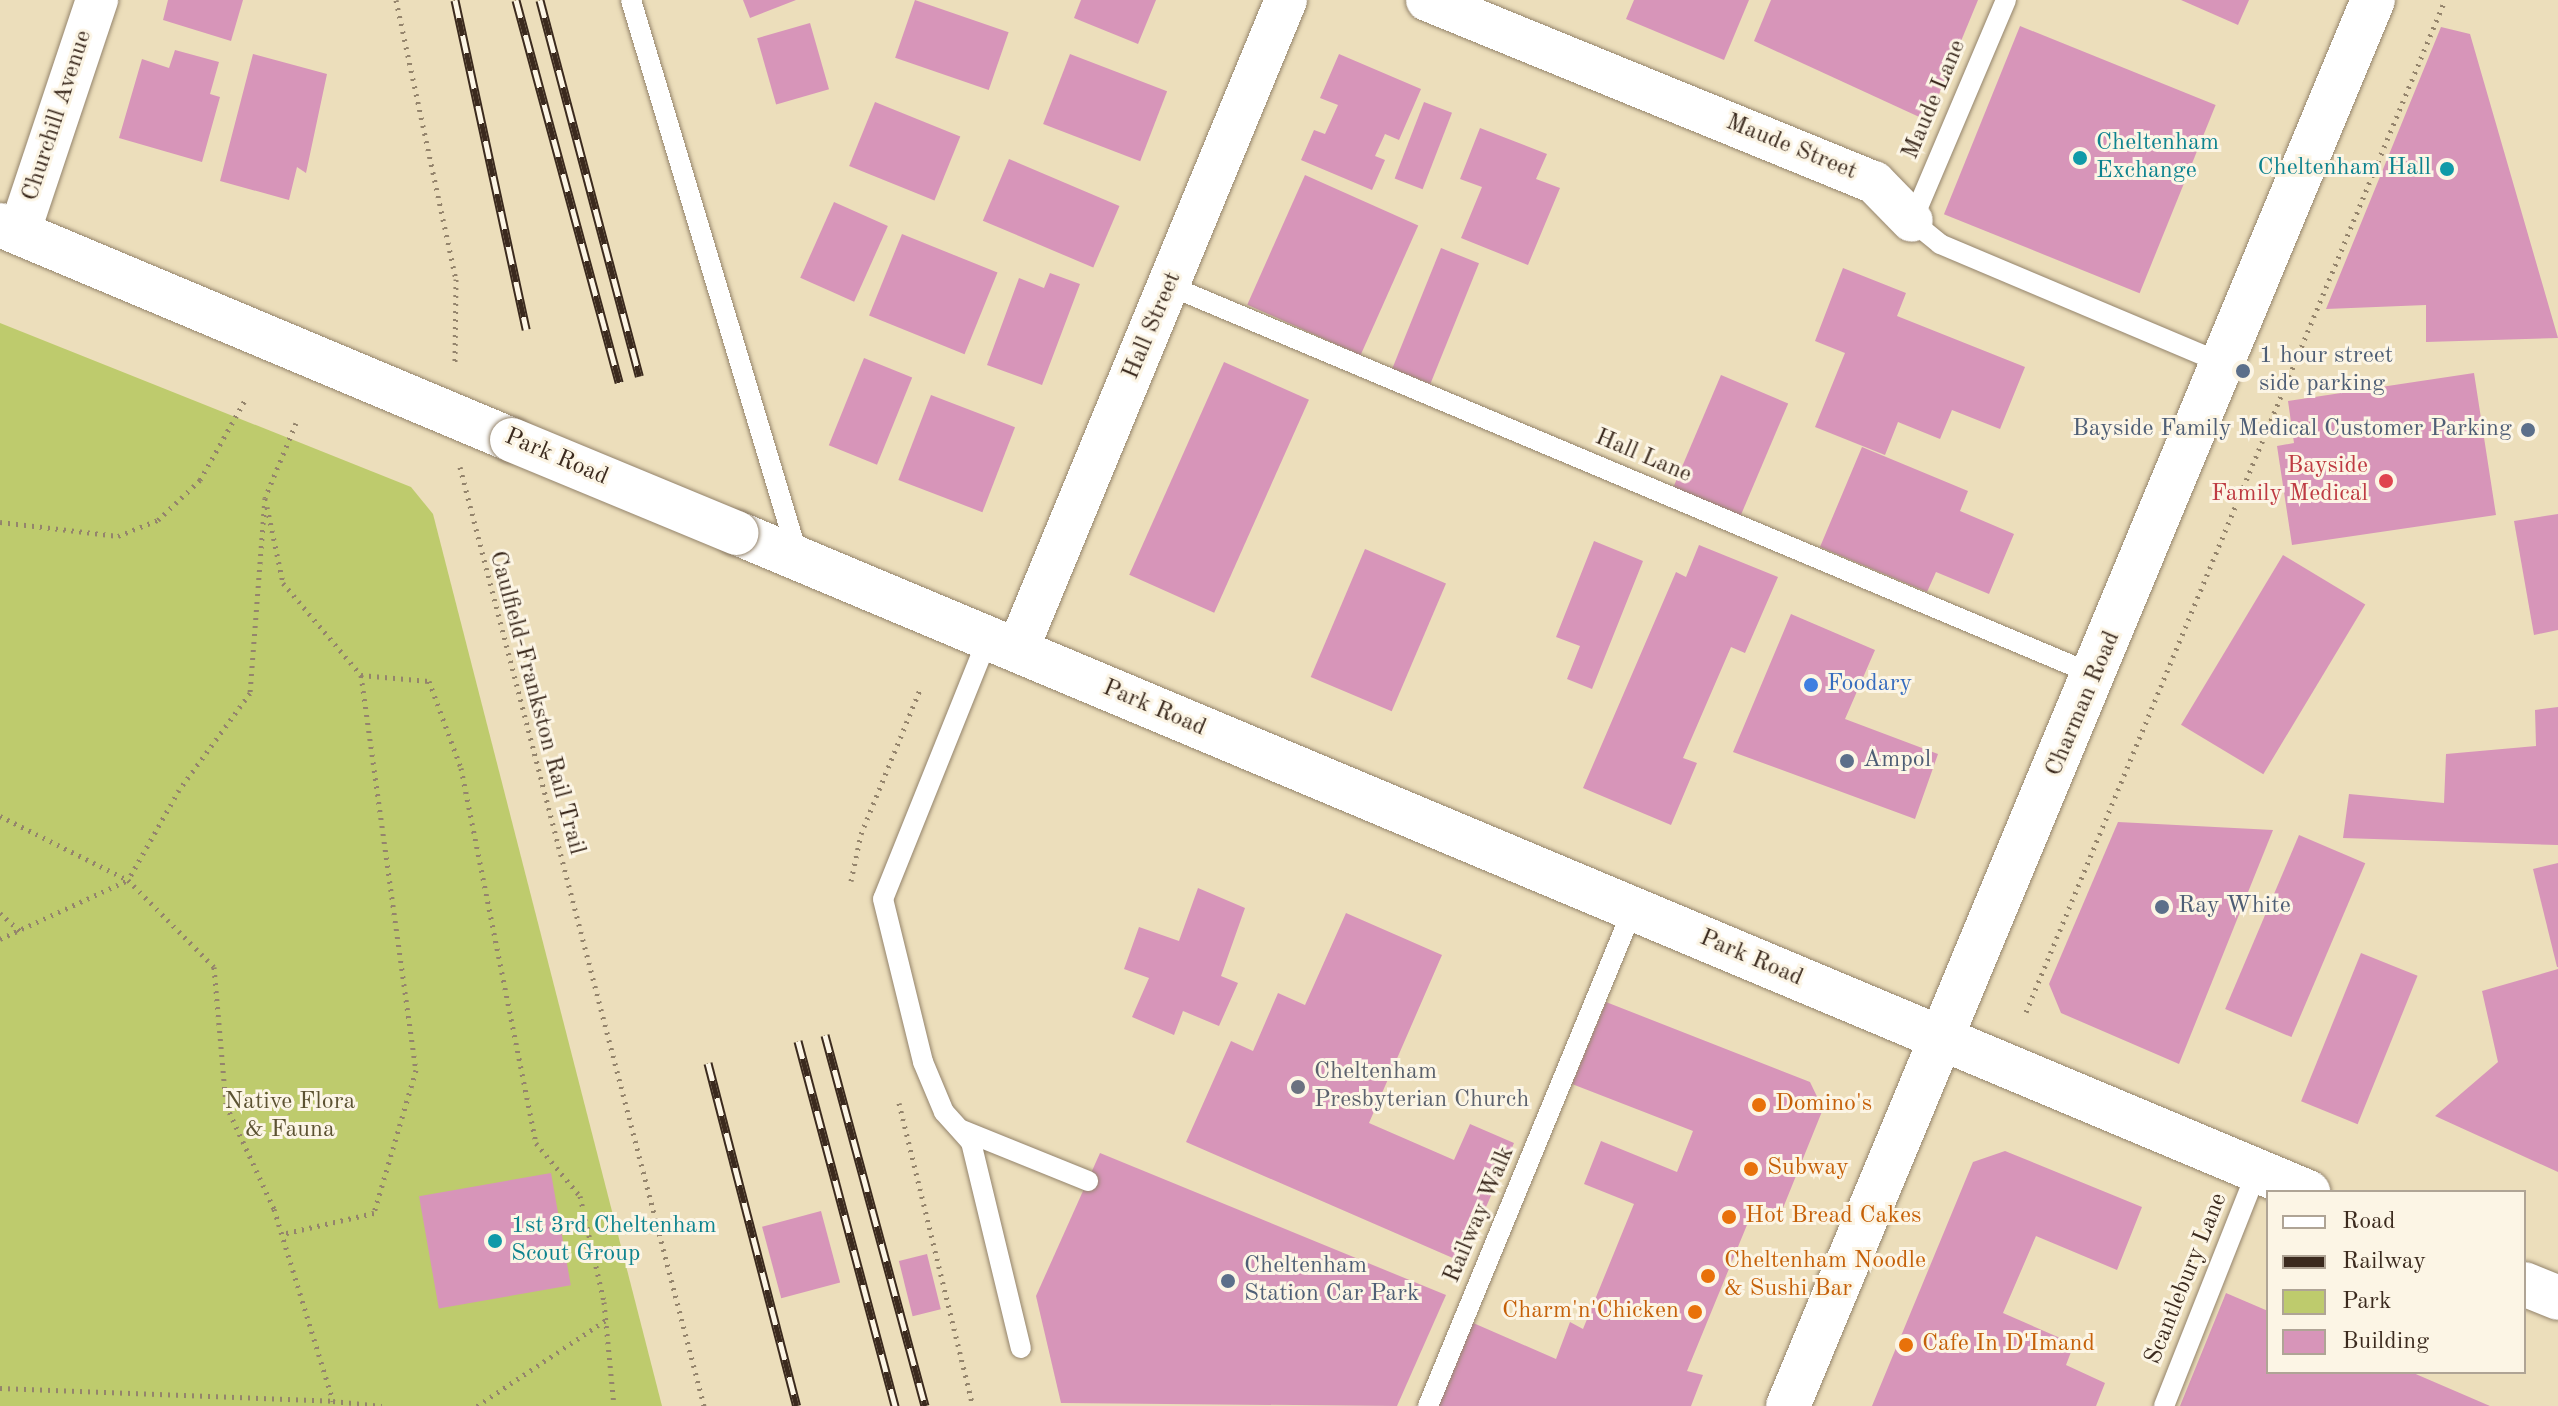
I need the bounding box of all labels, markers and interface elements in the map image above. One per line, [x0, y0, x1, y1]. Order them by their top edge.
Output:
street label: Churchill Avenue [17, 27, 99, 205]
street label: Maude Lane [1897, 36, 1973, 164]
street label: Maude Street [1721, 109, 1861, 187]
place label: Cheltenham Exchange [2096, 130, 2219, 186]
marker: Cheltenham Exchange [2071, 149, 2089, 167]
place label: Cheltenham Hall [2258, 155, 2431, 183]
marker: Cheltenham Hall [2438, 160, 2456, 178]
street label: Hall Street [1117, 268, 1189, 384]
place label: 1 hour street side parking [2259, 343, 2393, 399]
marker: 1 hour street side parking [2234, 362, 2252, 380]
place label: Bayside Family Medical Customer Parking [2072, 416, 2512, 444]
marker: Bayside Family Medical Customer Parking [2519, 421, 2537, 439]
street label: Park Road [500, 423, 612, 493]
street label: Hall Lane [1590, 424, 1696, 490]
place label: Bayside Family Medical [2211, 453, 2368, 509]
marker: Bayside Family Medical [2375, 470, 2397, 492]
street label: Caulfield-Frankston Rail Trail [482, 548, 590, 858]
street label: Charman Road [2040, 627, 2128, 781]
place label: Foodary [1827, 671, 1912, 699]
street label: Park Road [1098, 674, 1210, 744]
marker: Foodary [1802, 676, 1820, 694]
place label: Ampol [1863, 747, 1931, 775]
marker: Ampol [1838, 752, 1856, 770]
place label: Ray White [2178, 893, 2291, 921]
marker: Ray White [2153, 898, 2171, 916]
street label: Park Road [1695, 924, 1807, 994]
place label: Cheltenham Presbyterian Church [1314, 1059, 1529, 1115]
marker: Cheltenham Presbyterian Church [1289, 1078, 1307, 1096]
park label: Native Flora & Fauna [225, 1089, 355, 1145]
place label: Domino's [1775, 1091, 1872, 1119]
marker: Domino's [1750, 1096, 1768, 1114]
street label: Railway Walk [1438, 1143, 1522, 1287]
place label: Subway [1767, 1155, 1849, 1183]
marker: Subway [1742, 1160, 1760, 1178]
street label: Scantlebury Lane [2139, 1189, 2235, 1369]
legend [2266, 1190, 2526, 1374]
place label: Hot Bread Cakes [1745, 1203, 1921, 1231]
marker: Hot Bread Cakes [1720, 1208, 1738, 1226]
text: Road [2342, 1210, 2395, 1234]
place label: 1st 3rd Cheltenham Scout Group [511, 1213, 716, 1269]
marker: 1st 3rd Cheltenham Scout Group [486, 1232, 504, 1250]
place label: Cheltenham Noodle & Sushi Bar [1724, 1248, 1926, 1304]
text: Railway [2342, 1250, 2426, 1274]
place label: Cheltenham Station Car Park [1244, 1253, 1420, 1309]
marker: Cheltenham Noodle & Sushi Bar [1699, 1267, 1717, 1285]
marker: Cheltenham Station Car Park [1219, 1272, 1237, 1290]
text: Park [2342, 1290, 2391, 1314]
place label: Charm'n'Chicken [1502, 1298, 1679, 1326]
marker: Charm'n'Chicken [1686, 1303, 1704, 1321]
text: Building [2342, 1330, 2429, 1354]
place label: Cafe In D'Imand [1922, 1331, 2095, 1359]
marker: Cafe In D'Imand [1897, 1336, 1915, 1354]

